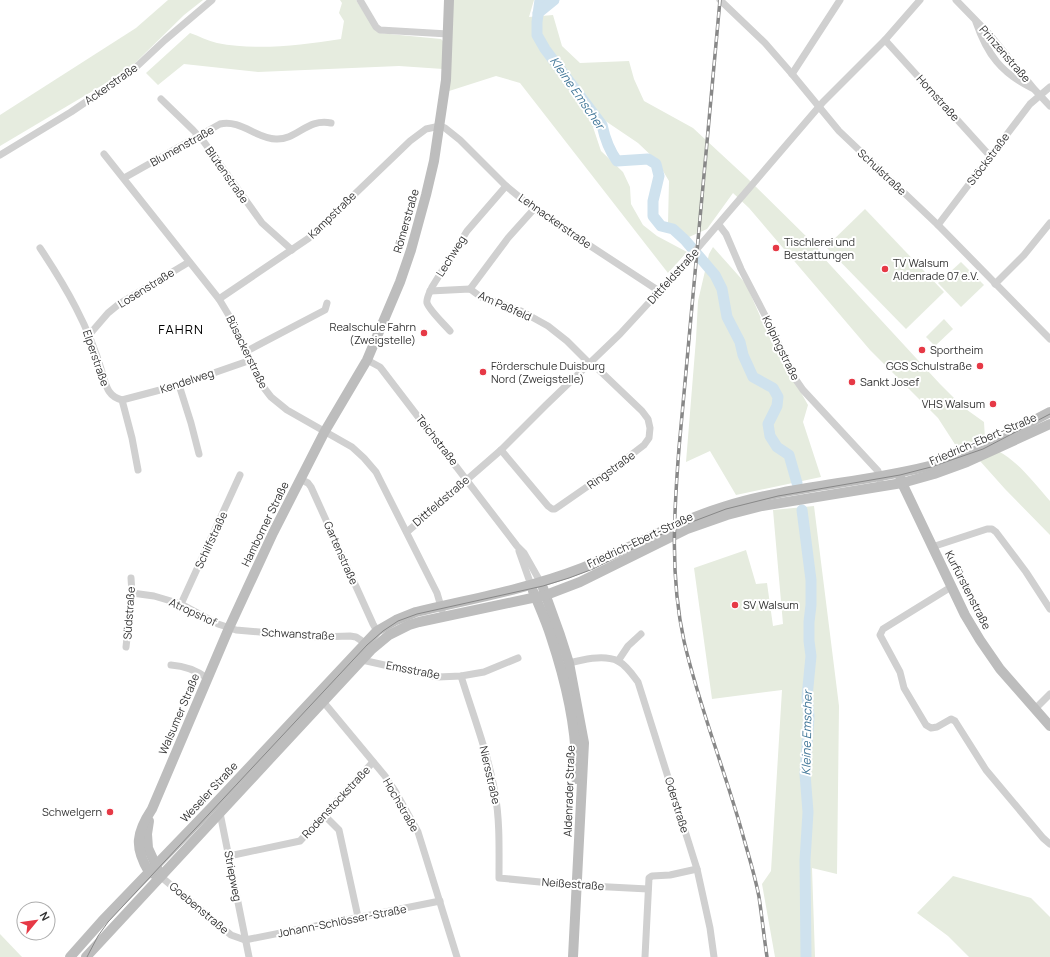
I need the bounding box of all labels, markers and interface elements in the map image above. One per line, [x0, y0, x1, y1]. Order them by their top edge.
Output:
street label: Prinzenstraße [976, 22, 1035, 86]
water label: Kleine Emscher [546, 53, 610, 134]
street label: Ackerstraße [81, 59, 141, 107]
street label: Hornstraße [914, 71, 964, 125]
street label: Blumenstraße [147, 122, 217, 169]
street label: Stöckstraße [963, 129, 1013, 188]
street label: Blütenstraße [202, 143, 253, 206]
street label: Schulstraße [855, 145, 910, 198]
street label: Römerstraße [389, 187, 422, 255]
street label: Kampstraße [304, 188, 359, 241]
street label: Lehnackerstraße [516, 190, 595, 252]
street label: Lechweg [432, 232, 469, 279]
place label: Tischlerei und Bestattungen [784, 234, 855, 262]
marker: Tischlerei und Bestattungen [771, 243, 781, 253]
street label: Dittfeldstraße [644, 244, 702, 307]
place label: TV Walsum Aldenrade 07 e.V. [893, 255, 979, 283]
street label: Losenstraße [115, 264, 177, 311]
marker: TV Walsum Aldenrade 07 e.V. [880, 264, 890, 274]
street label: Am Paßfeld [476, 287, 534, 324]
street label: Büsackerstraße [223, 313, 272, 391]
street label: Kolpingstraße [759, 313, 804, 383]
place label: Realschule Fahrn (Zweigstelle) [329, 319, 416, 347]
district label: FAHRN [158, 320, 204, 338]
street label: Elperstraße [80, 328, 113, 389]
marker: Realschule Fahrn (Zweigstelle) [419, 328, 429, 338]
place label: Sportheim [930, 342, 983, 357]
marker: Sportheim [917, 345, 927, 355]
place label: Förderschule Duisburg Nord (Zweigstelle) [491, 358, 605, 386]
place label: GGS Schulstraße [886, 358, 973, 373]
marker: GGS Schulstraße [975, 361, 985, 371]
street label: Kendelweg [158, 365, 216, 396]
marker: Förderschule Duisburg Nord (Zweigstelle) [478, 367, 488, 377]
place label: Sankt Josef [860, 374, 919, 389]
marker: Sankt Josef [847, 377, 857, 387]
place label: VHS Walsum [922, 396, 985, 411]
marker: VHS Walsum [988, 399, 998, 409]
street label: Friedrich-Ebert-Straße [927, 409, 1039, 468]
street label: Teichstraße [413, 411, 462, 469]
street label: Ringstraße [584, 447, 638, 492]
street label: Dittfeldstraße [409, 472, 473, 529]
street label: Hamborner Straße [237, 478, 292, 569]
street label: Schilfstraße [191, 508, 231, 571]
street label: Friedrich-Ebert-Straße [584, 508, 696, 571]
street label: Gartenstraße [321, 519, 362, 587]
street label: Kurfürstenstraße [942, 548, 995, 632]
street label: Südstraße [119, 585, 138, 640]
street label: Atropshof [167, 594, 219, 629]
place label: SV Walsum [743, 597, 799, 612]
marker: SV Walsum [730, 600, 740, 610]
street label: Schwanstraße [261, 624, 336, 643]
street label: Emsstraße [385, 657, 442, 682]
street label: Walsumer Straße [155, 670, 203, 757]
water label: Kleine Emscher [797, 689, 816, 775]
street label: Niersstraße [477, 744, 505, 806]
street label: Aldenrader Straße [559, 744, 578, 837]
street label: Weseler Straße [177, 758, 241, 825]
street label: Rodenstockstraße [298, 762, 373, 841]
street label: Hochstraße [380, 775, 423, 835]
street label: Oderstraße [662, 775, 693, 835]
place label: Schwelgern [42, 804, 102, 819]
marker: Schwelgern [105, 807, 115, 817]
street label: Striepweg [221, 849, 246, 903]
street label: Neißestraße [541, 874, 605, 893]
street label: Goebenstraße [167, 878, 233, 937]
north arrow [16, 901, 56, 941]
street label: Johann-Schlösser-Straße [276, 901, 408, 940]
text: N [37, 909, 54, 923]

